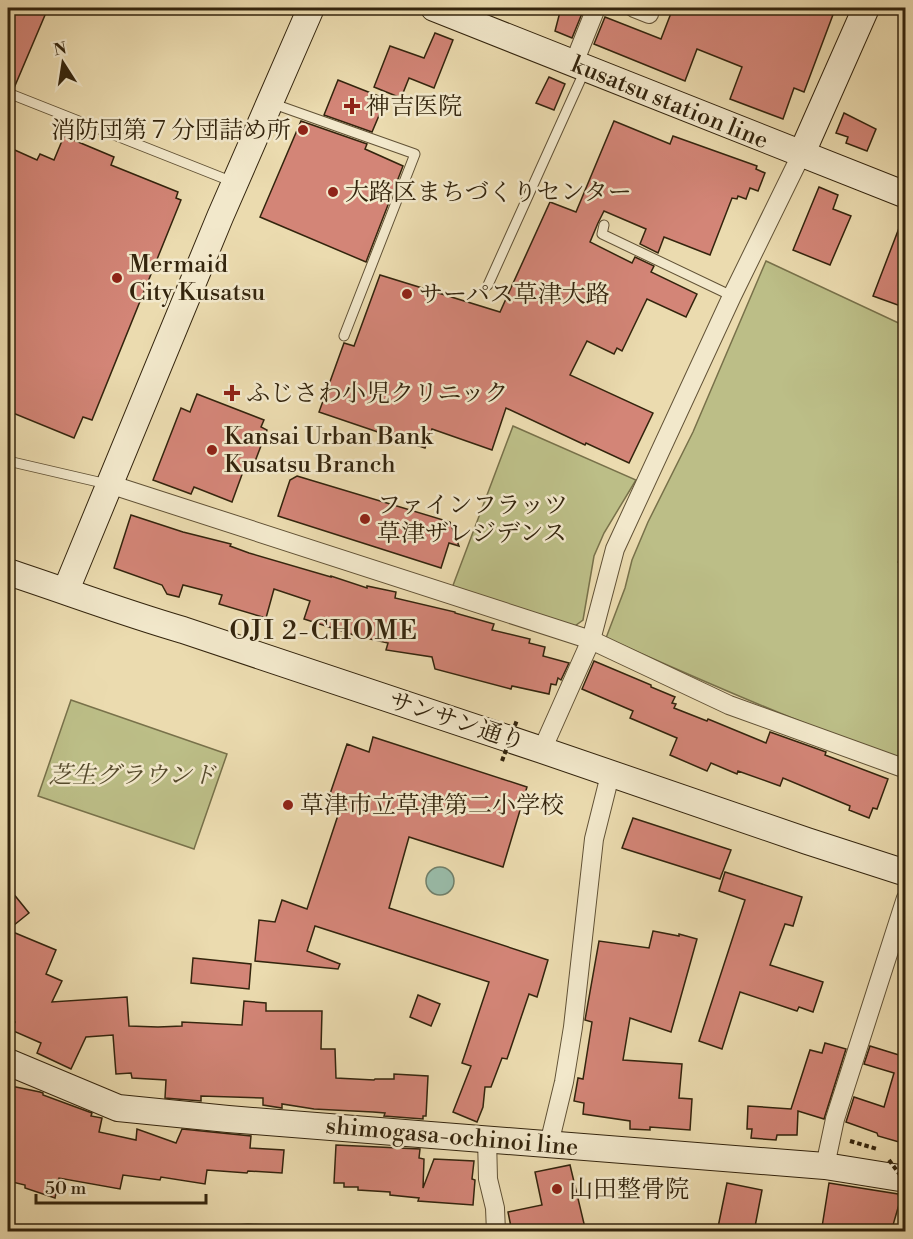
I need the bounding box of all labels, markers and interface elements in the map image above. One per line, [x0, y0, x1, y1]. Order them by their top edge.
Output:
north arrow [33, 33, 93, 93]
text: N [52, 38, 69, 60]
street label: kusatsu station line [567, 50, 772, 156]
place label: 神吉医院 [366, 92, 462, 122]
marker: 神吉医院 [343, 97, 361, 115]
place label: 消防団第７分団詰め所 [51, 116, 291, 146]
marker: 消防団第７分団詰め所 [296, 123, 310, 137]
place label: 大路区まちづくりセンター [345, 178, 632, 208]
marker: 大路区まちづくりセンター [326, 185, 340, 199]
place label: Mermaid City Kusatsu [129, 250, 265, 308]
marker: Mermaid City Kusatsu [110, 271, 124, 285]
place label: サーパス草津大路 [419, 280, 610, 310]
marker: サーパス草津大路 [400, 287, 414, 301]
place label: ふじさわ小児クリニック [246, 379, 509, 409]
marker: ふじさわ小児クリニック [223, 384, 241, 402]
place label: Kansai Urban Bank Kusatsu Branch [224, 422, 434, 480]
marker: Kansai Urban Bank Kusatsu Branch [205, 443, 219, 457]
place label: ファインフラッツ 草津ザレジデンス [377, 491, 568, 549]
marker: ファインフラッツ 草津ザレジデンス [358, 512, 372, 526]
district label: OJI 2-CHOME [230, 615, 418, 647]
street label: サンサン通り [385, 686, 529, 758]
park label: 芝生グラウンド [48, 761, 217, 791]
place label: 草津市立草津第二小学校 [300, 791, 564, 821]
marker: 草津市立草津第二小学校 [281, 798, 295, 812]
street label: shimogasa-ochinoi line [324, 1111, 580, 1163]
scale bar [36, 1167, 206, 1205]
place label: 山田整骨院 [569, 1175, 689, 1205]
text: 50 m [45, 1177, 87, 1200]
marker: 山田整骨院 [550, 1182, 564, 1196]

